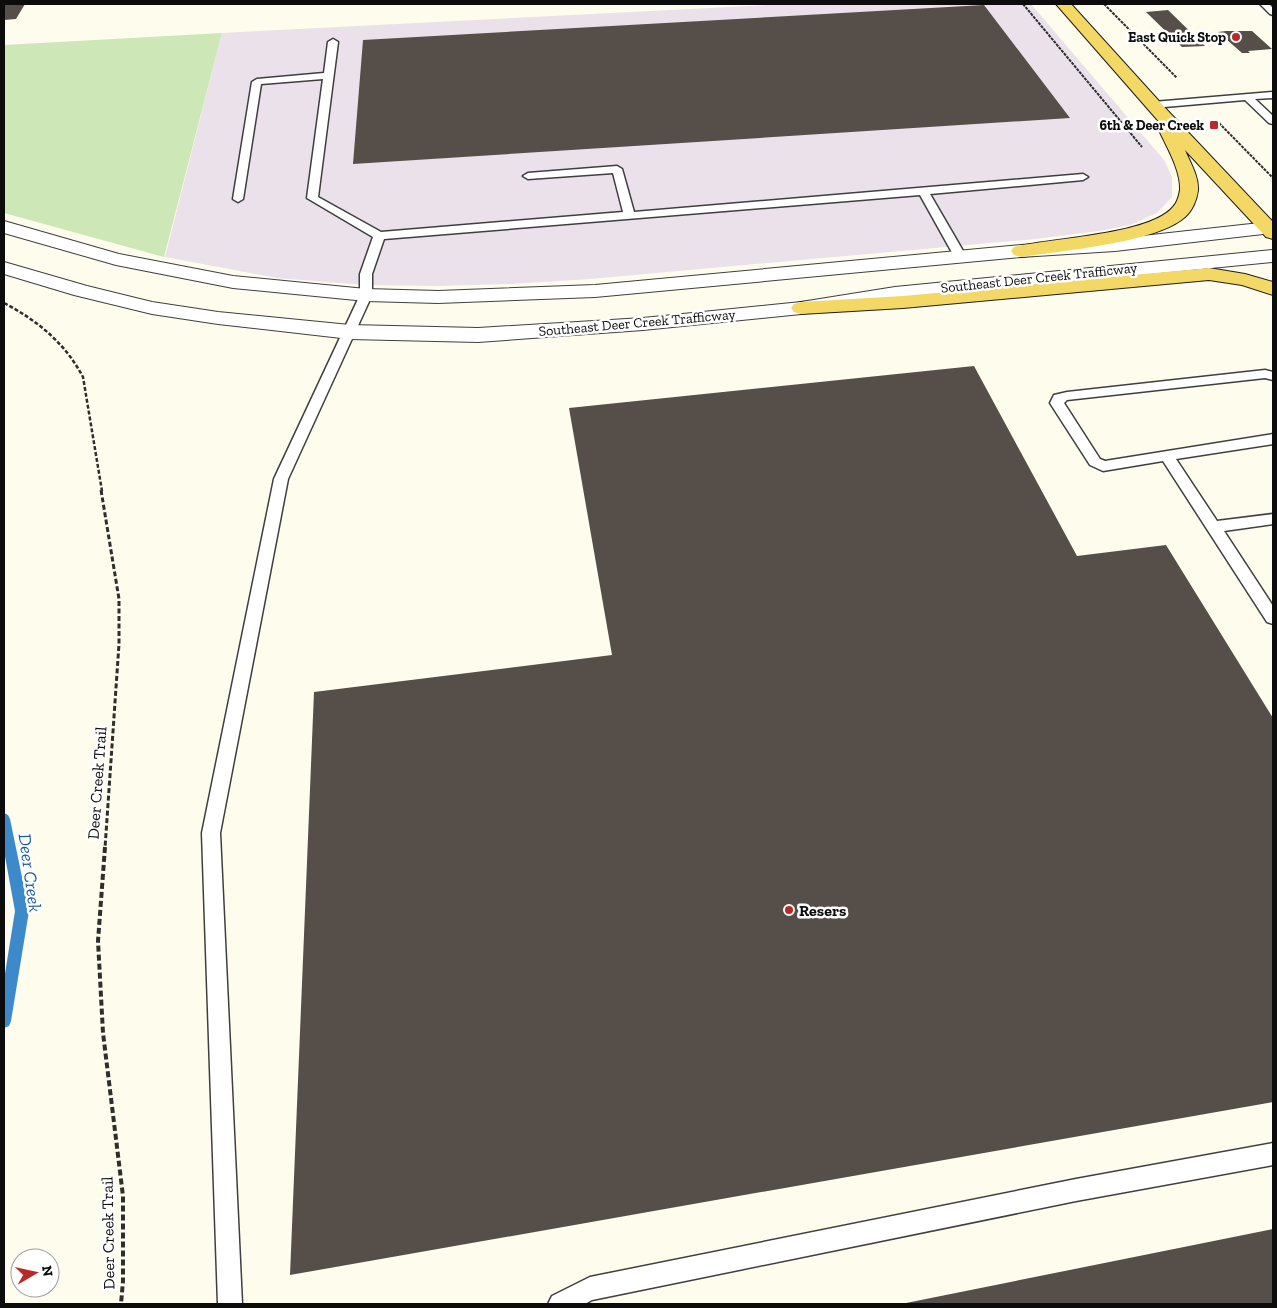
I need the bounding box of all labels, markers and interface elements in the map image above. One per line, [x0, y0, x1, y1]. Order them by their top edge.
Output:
place label: East Quick Stop [1128, 29, 1226, 46]
marker: East Quick Stop [1230, 31, 1242, 43]
place label: 6th & Deer Creek [1099, 117, 1204, 134]
marker: 6th & Deer Creek [1208, 119, 1220, 131]
street label: Southeast Deer Creek Trafficway [940, 259, 1139, 297]
street label: Southeast Deer Creek Trafficway [538, 306, 737, 340]
street label: Deer Creek Trail [84, 726, 110, 840]
water label: Deer Creek [14, 832, 46, 914]
place label: Resers [799, 901, 846, 920]
marker: Resers [783, 904, 795, 916]
street label: Deer Creek Trail [98, 1176, 118, 1290]
north arrow [10, 1248, 60, 1298]
text: N [38, 1264, 57, 1278]

